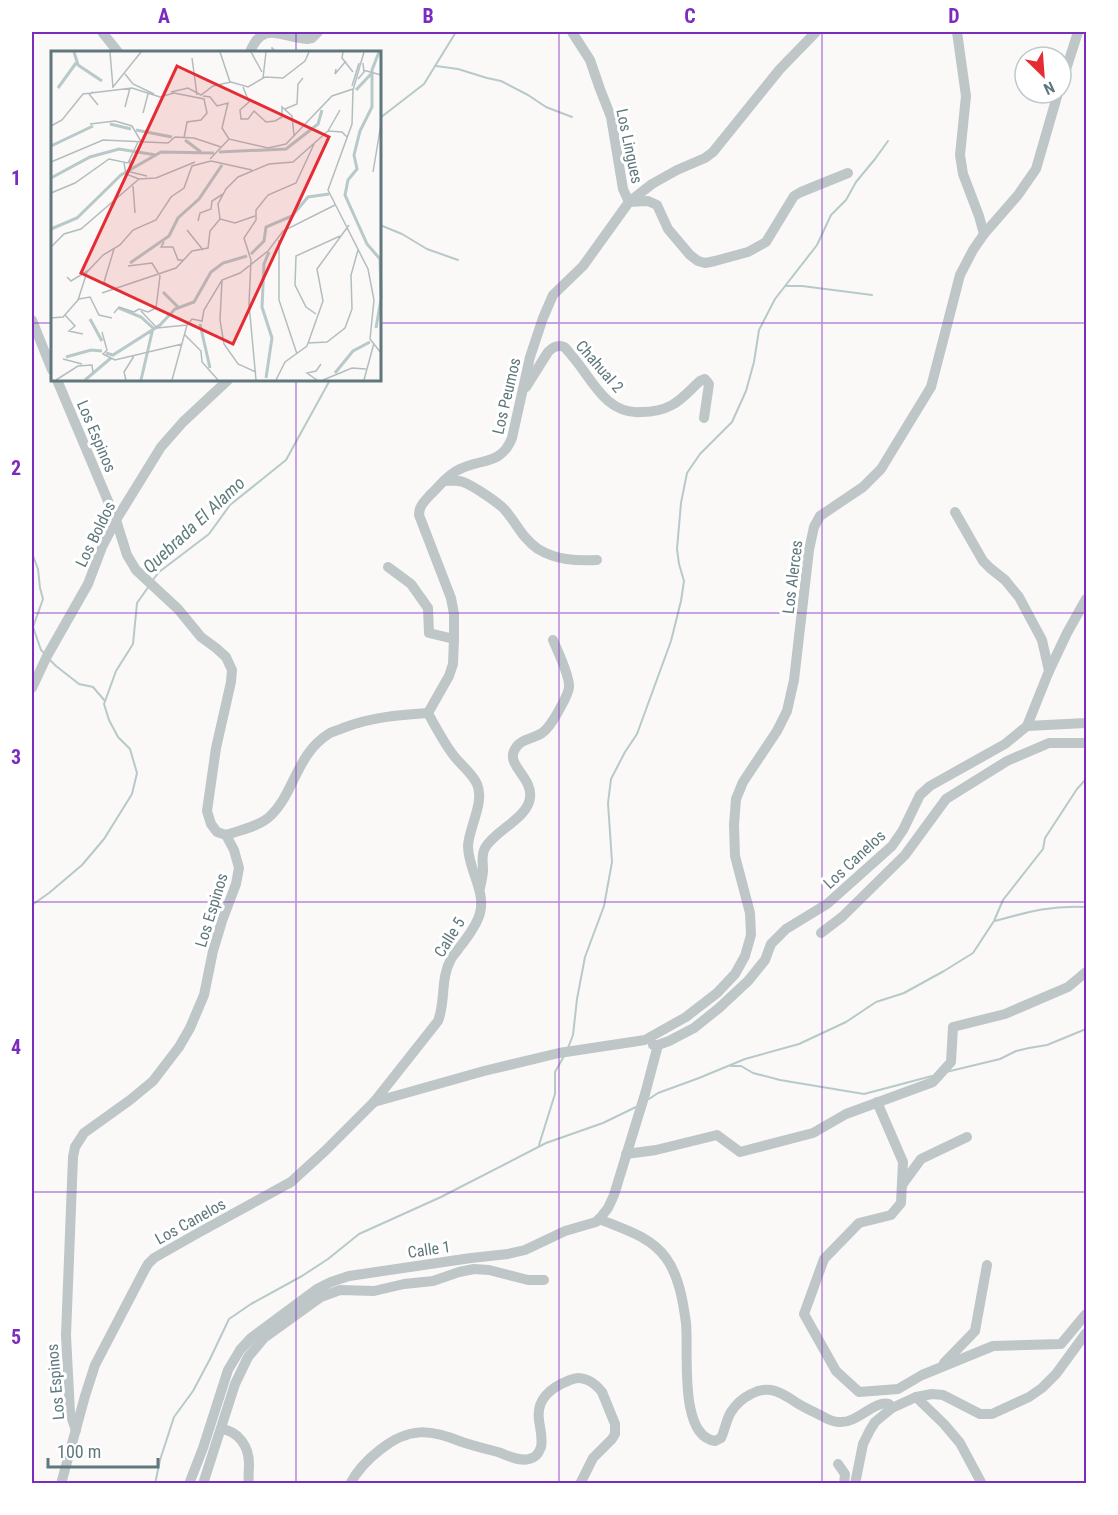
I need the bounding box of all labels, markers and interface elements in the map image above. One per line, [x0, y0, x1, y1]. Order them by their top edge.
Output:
text: A [158, 4, 170, 28]
text: B [422, 4, 434, 28]
text: C [684, 4, 696, 28]
text: D [948, 4, 960, 28]
north arrow [1013, 45, 1073, 105]
inset map [51, 51, 381, 381]
text: N [1041, 77, 1058, 99]
street label: Los Lingues [612, 107, 647, 185]
text: 1 [11, 166, 21, 190]
street label: Chahual 2 [572, 336, 627, 396]
street label: Los Peumos [488, 356, 525, 436]
street label: Los Espinos [73, 397, 120, 475]
text: 2 [11, 456, 21, 480]
water label: Quebrada El Alamo [138, 472, 249, 577]
street label: Los Boldos [71, 498, 119, 570]
street label: Los Alerces [779, 539, 806, 615]
text: 3 [11, 745, 21, 769]
street label: Los Canelos [819, 826, 889, 893]
street label: Los Espinos [191, 871, 232, 950]
street label: Calle 5 [430, 914, 469, 961]
text: 4 [11, 1035, 21, 1059]
street label: Los Canelos [152, 1194, 229, 1249]
street label: Calle 1 [406, 1237, 452, 1262]
text: 5 [11, 1325, 21, 1349]
street label: Los Espinos [43, 1343, 68, 1421]
scale bar [48, 1431, 158, 1469]
text: 100 m [57, 1441, 101, 1462]

